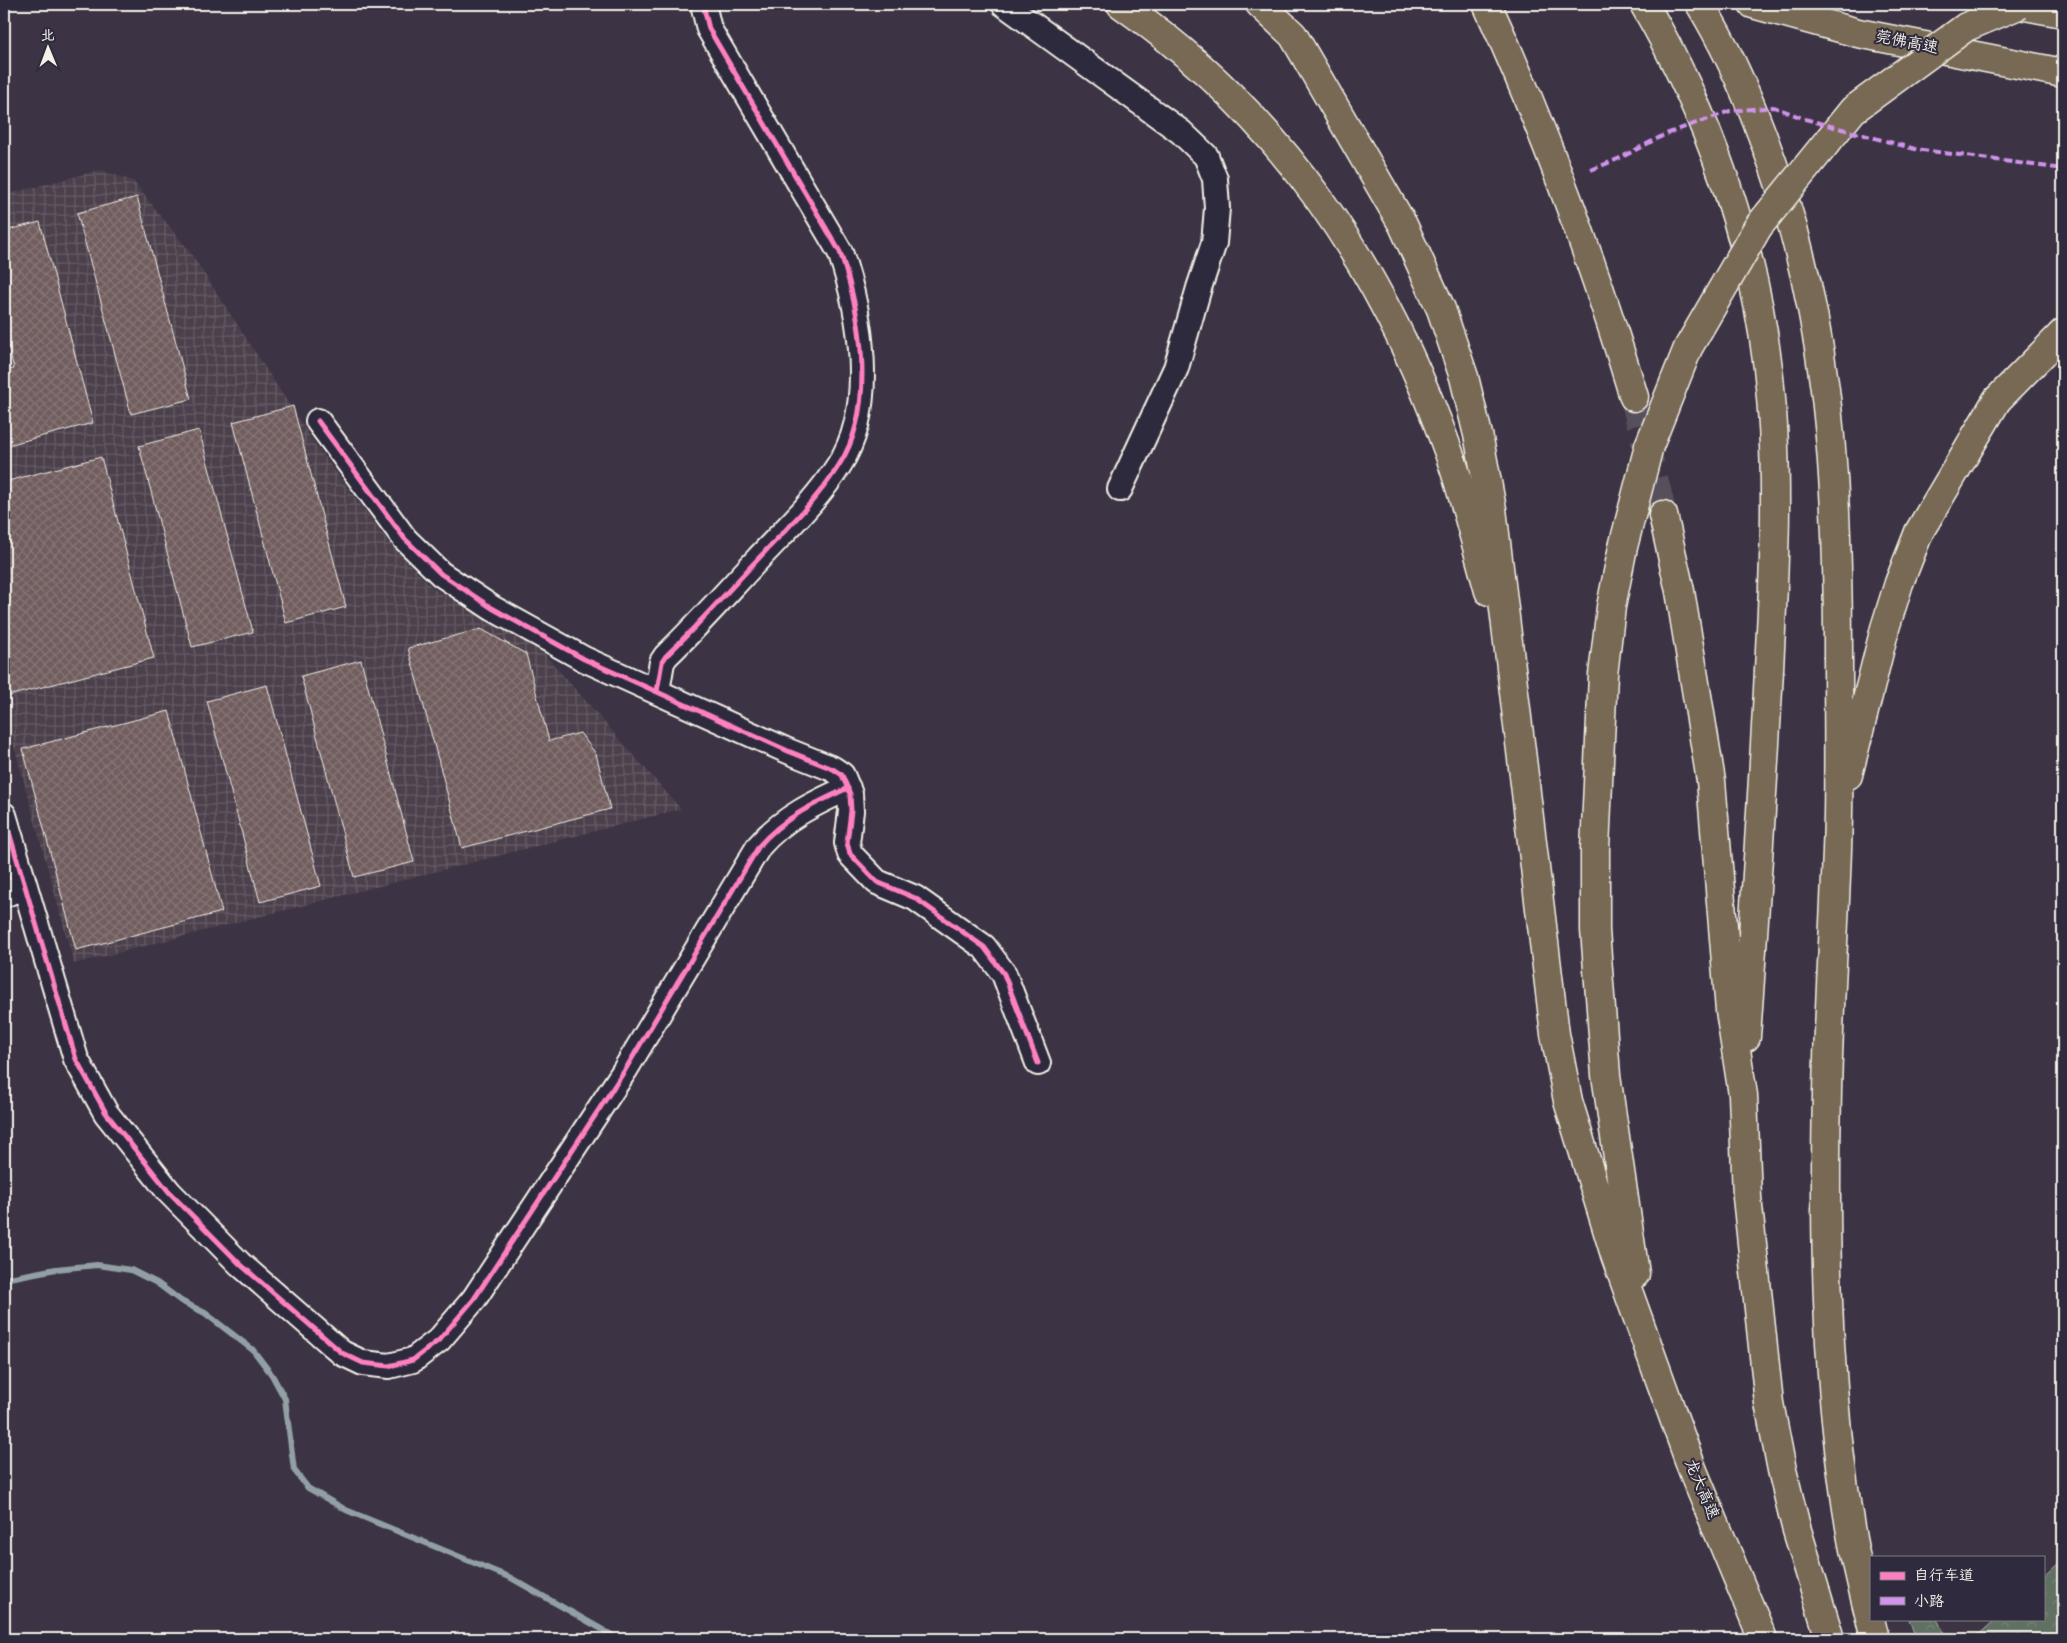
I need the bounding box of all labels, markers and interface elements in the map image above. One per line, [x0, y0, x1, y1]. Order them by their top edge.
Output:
north arrow [22, 22, 72, 72]
street label: 莞佛高速 [1874, 26, 1940, 58]
text: 北 [41, 27, 55, 44]
street label: 龙大高速 [1680, 1456, 1724, 1522]
legend [1870, 1556, 2044, 1620]
text: 自行车道 [1914, 1566, 1974, 1585]
text: 小路 [1914, 1592, 1944, 1611]

